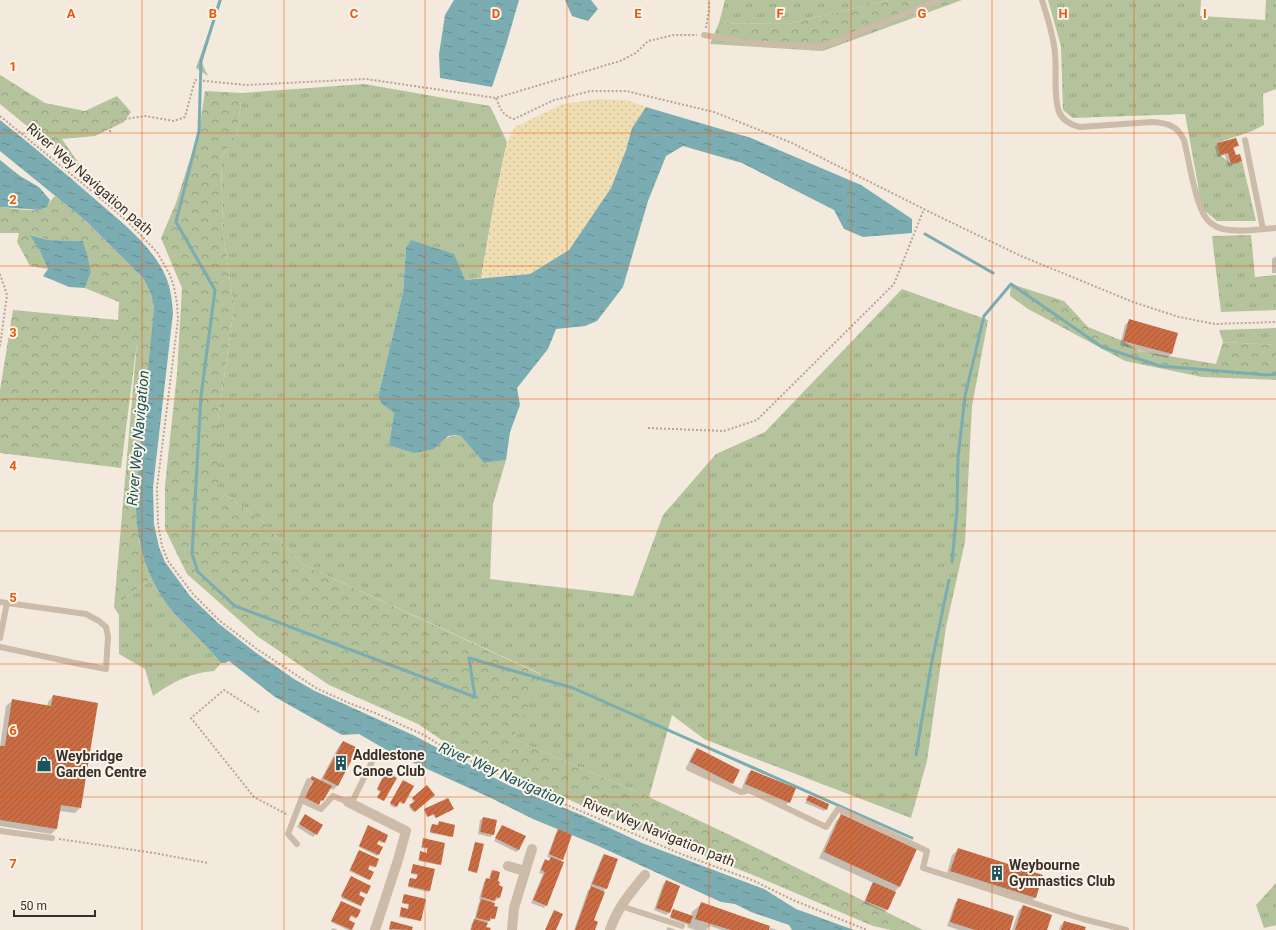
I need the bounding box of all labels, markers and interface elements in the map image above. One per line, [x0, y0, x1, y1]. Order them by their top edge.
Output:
text: A [67, 6, 76, 21]
text: B [209, 6, 217, 21]
text: C [350, 6, 359, 21]
text: D [492, 6, 500, 21]
text: E [634, 6, 642, 21]
text: F [776, 6, 784, 21]
text: G [918, 6, 927, 21]
text: H [1058, 6, 1068, 21]
text: I [1203, 6, 1207, 21]
text: 1 [9, 59, 17, 74]
street label: River Wey Navigation path [24, 120, 156, 238]
text: 2 [9, 192, 17, 207]
text: 3 [9, 325, 17, 340]
water label: River Wey Navigation [123, 369, 153, 507]
text: 4 [9, 458, 17, 473]
text: 5 [9, 590, 17, 605]
text: 6 [9, 723, 17, 738]
water label: River Wey Navigation [436, 738, 568, 810]
place label: Addlestone Canoe Club [353, 747, 425, 779]
place label: Weybridge Garden Centre [56, 748, 147, 780]
building icon: Addlestone Canoe Club [332, 754, 350, 772]
shop icon: Weybridge Garden Centre [35, 755, 53, 773]
street label: River Wey Navigation path [581, 794, 737, 870]
text: 7 [9, 856, 17, 871]
place label: Weybourne Gymnastics Club [1009, 857, 1115, 889]
building icon: Weybourne Gymnastics Club [988, 864, 1006, 882]
scale bar [14, 892, 95, 918]
text: 50 m [20, 899, 47, 913]

